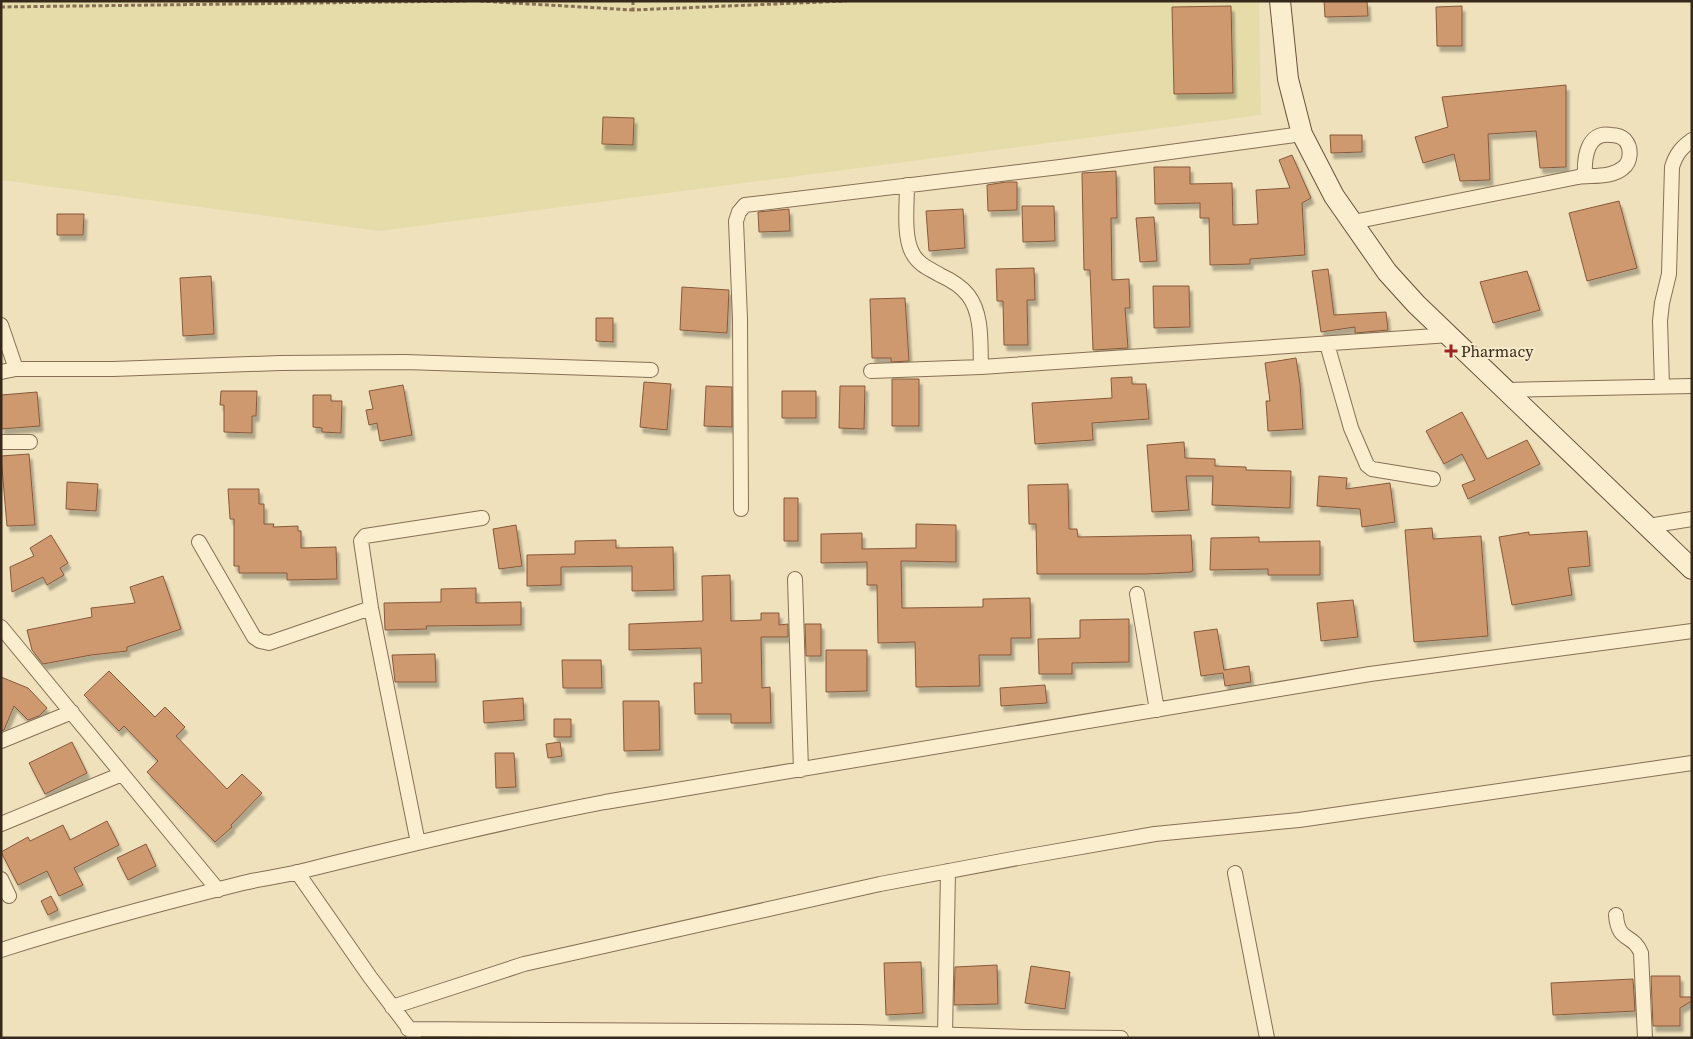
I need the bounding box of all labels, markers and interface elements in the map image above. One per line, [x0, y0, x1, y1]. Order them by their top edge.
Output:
place label: Pharmacy [1461, 340, 1534, 362]
marker: Pharmacy [1445, 345, 1457, 357]

